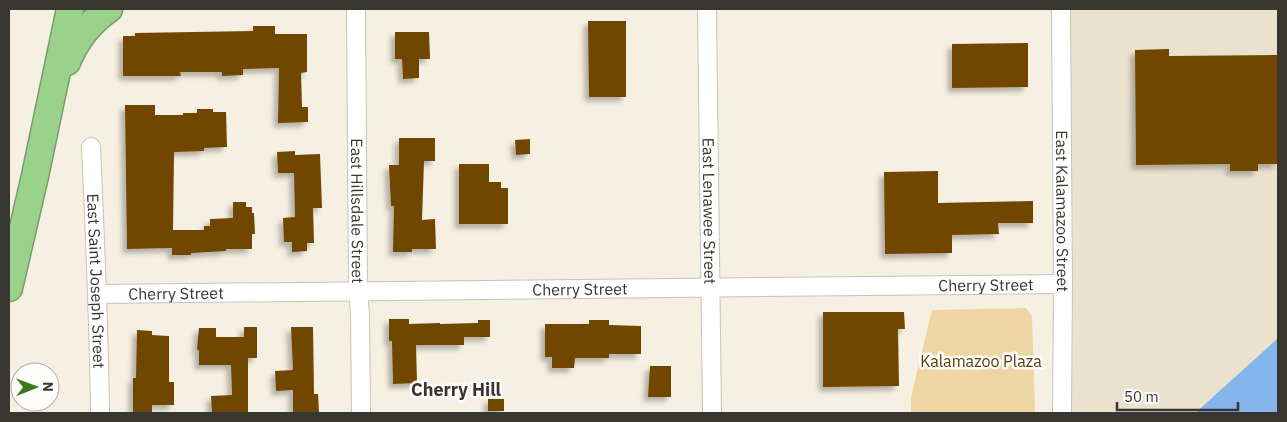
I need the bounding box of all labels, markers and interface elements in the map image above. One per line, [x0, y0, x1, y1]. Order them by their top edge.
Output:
street label: East Kalamazoo Street [1052, 130, 1073, 292]
street label: East Lenawee Street [699, 137, 720, 284]
street label: East Hillsdale Street [347, 138, 368, 284]
street label: East Saint Joseph Street [83, 193, 109, 369]
street label: Cherry Street [938, 274, 1034, 295]
street label: Cherry Street [532, 279, 628, 299]
street label: Cherry Street [128, 283, 224, 304]
park label: Kalamazoo Plaza [920, 351, 1042, 371]
north arrow [10, 362, 60, 412]
district label: Cherry Hill [411, 378, 502, 401]
scale bar [1117, 380, 1238, 412]
text: N [39, 382, 57, 392]
text: 50 m [1124, 387, 1159, 406]

